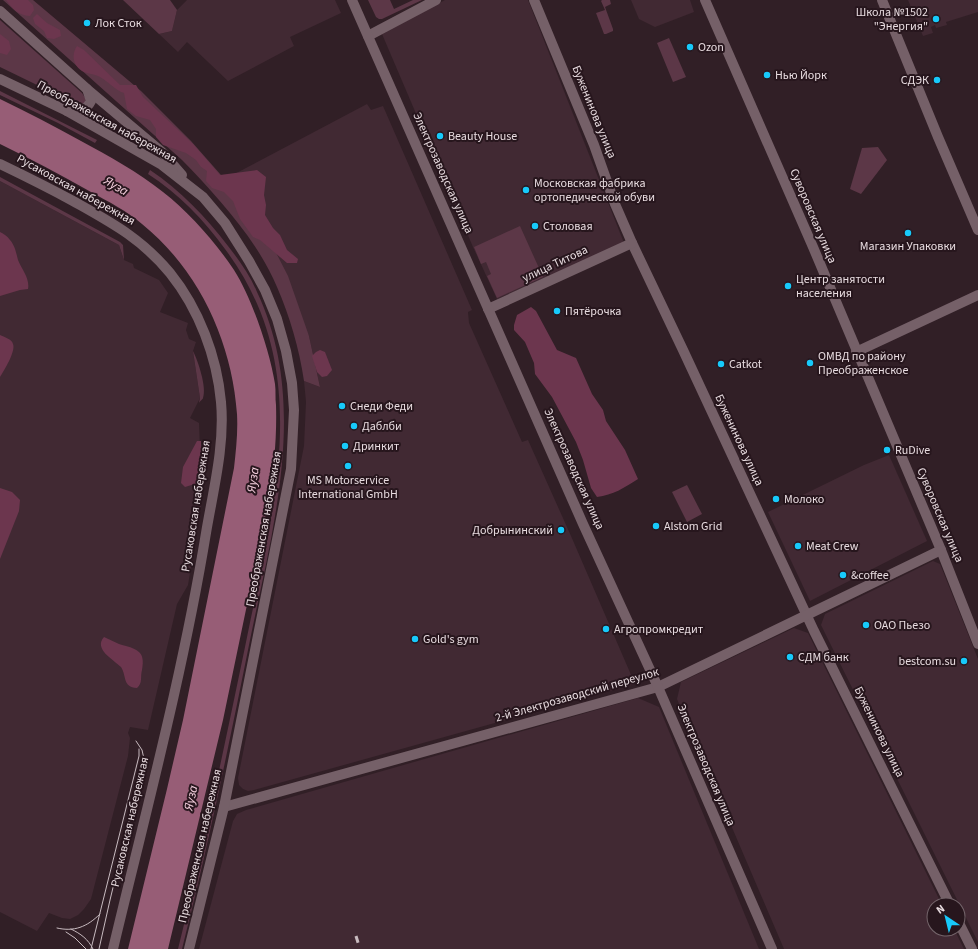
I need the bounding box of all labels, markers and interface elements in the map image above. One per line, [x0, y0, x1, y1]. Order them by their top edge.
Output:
place label: Школа №1502 "Энергия" [856, 4, 928, 35]
marker: Школа №1502 "Энергия" [931, 14, 941, 24]
place label: Лок Сток [95, 15, 142, 32]
marker: Лок Сток [82, 18, 92, 28]
place label: Ozon [698, 39, 724, 56]
marker: Ozon [685, 42, 695, 52]
street label: Буженинова улица [568, 63, 620, 161]
place label: Нью Йорк [775, 67, 827, 84]
marker: Нью Йорк [762, 70, 772, 80]
place label: СДЭК [901, 72, 929, 89]
marker: СДЭК [932, 75, 942, 85]
street label: Преображенская набережная [34, 76, 180, 168]
street label: Электрозаводская улица [409, 110, 477, 236]
place label: Beauty House [448, 128, 517, 145]
marker: Beauty House [435, 131, 445, 141]
street label: Русаковская набережная [14, 150, 138, 230]
street label: Суворовская улица [785, 166, 841, 266]
water label: Яуза [100, 171, 132, 200]
place label: Московская фабрика ортопедической обуви [534, 175, 655, 206]
marker: Московская фабрика ортопедической обуви [521, 185, 531, 195]
place label: Столовая [543, 218, 593, 235]
marker: Столовая [530, 221, 540, 231]
marker: Магазин Упаковки [903, 228, 913, 238]
place label: Магазин Упаковки [860, 238, 956, 255]
street label: улица Титова [519, 241, 591, 287]
place label: Центр занятости населения [796, 271, 885, 302]
marker: Центр занятости населения [783, 281, 793, 291]
place label: Пятёрочка [565, 303, 621, 320]
marker: Пятёрочка [552, 306, 562, 316]
place label: ОМВД по району Преображенское [818, 348, 908, 379]
place label: Catkot [729, 356, 762, 373]
marker: ОМВД по району Преображенское [805, 358, 815, 368]
marker: Catkot [716, 359, 726, 369]
street label: Буженинова улица [710, 392, 768, 488]
place label: Снеди Феди [350, 398, 413, 415]
marker: Снеди Феди [337, 401, 347, 411]
street label: Электрозаводская улица [540, 406, 608, 532]
place label: Даблби [362, 418, 402, 435]
marker: Даблби [349, 421, 359, 431]
place label: Дринкит [353, 438, 400, 455]
street label: Русаковская набережная [177, 439, 215, 573]
marker: Дринкит [340, 441, 350, 451]
place label: RuDive [895, 442, 930, 459]
marker: RuDive [882, 445, 892, 455]
street label: Преображенская набережная [242, 450, 286, 608]
marker: MS Motorservice International GmbH [343, 461, 353, 471]
street label: Суворовская улица [912, 465, 968, 565]
water label: Яуза [242, 466, 264, 495]
place label: MS Motorservice International GmbH [298, 472, 398, 503]
place label: Молоко [784, 491, 824, 508]
marker: Молоко [771, 494, 781, 504]
place label: Alstom Grid [664, 518, 722, 535]
marker: Alstom Grid [651, 521, 661, 531]
place label: Добрынинский [472, 522, 553, 539]
marker: Добрынинский [556, 525, 566, 535]
place label: Meat Crew [806, 538, 859, 555]
marker: Meat Crew [793, 541, 803, 551]
place label: &coffee [851, 567, 889, 584]
marker: &coffee [838, 570, 848, 580]
place label: ОАО Пьезо [874, 617, 930, 634]
marker: ОАО Пьезо [861, 620, 871, 630]
place label: Агропромкредит [614, 621, 704, 638]
marker: Агропромкредит [601, 624, 611, 634]
place label: Gold's gym [423, 631, 479, 648]
marker: Gold's gym [410, 634, 420, 644]
place label: СДМ банк [798, 649, 849, 666]
marker: СДМ банк [785, 652, 795, 662]
place label: bestcom.su [899, 653, 956, 670]
marker: bestcom.su [959, 656, 969, 666]
street label: 2-й Электрозаводский переулок [493, 663, 661, 727]
street label: Буженинова улица [850, 684, 908, 780]
street label: Электрозаводская улица [673, 701, 739, 829]
street label: Русаковская набережная [107, 755, 153, 889]
street label: Преображенская набережная [174, 767, 226, 925]
water label: Яуза [179, 784, 202, 813]
north arrow [926, 897, 966, 937]
text: N [933, 901, 948, 917]

